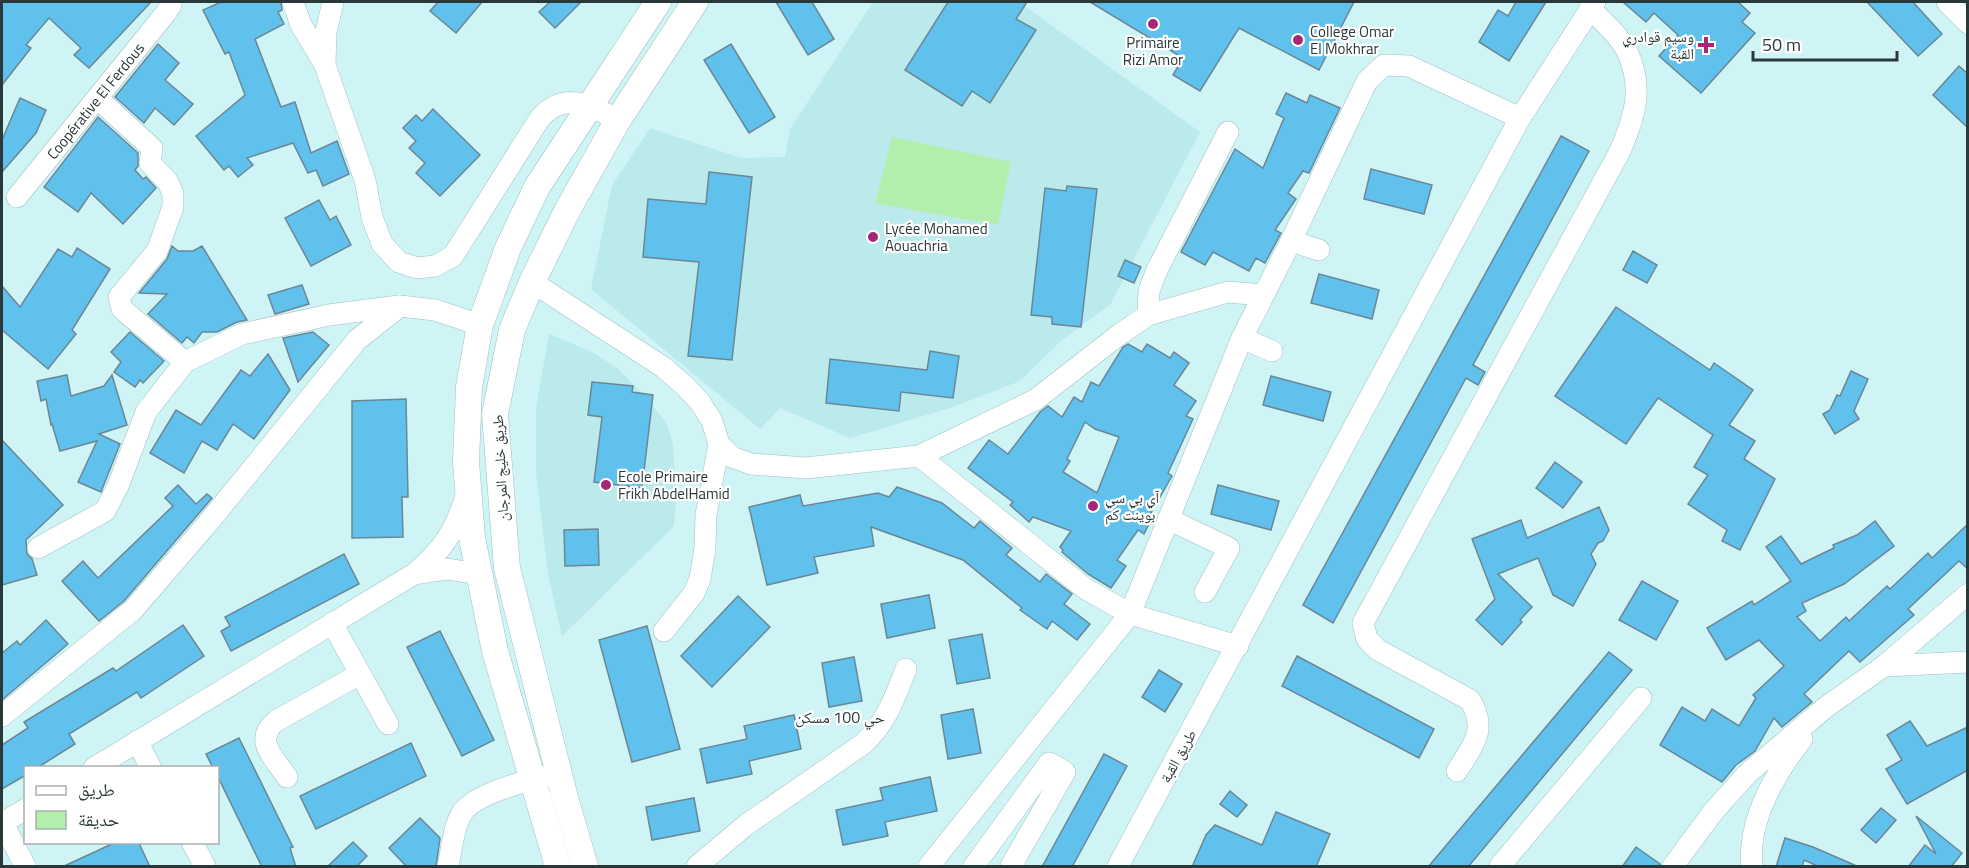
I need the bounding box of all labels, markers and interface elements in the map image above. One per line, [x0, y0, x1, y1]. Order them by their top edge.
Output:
marker: Primaire Rizi Amor [1146, 17, 1160, 31]
place label: College Omar El Mokhrar [1310, 20, 1394, 60]
scale bar [1753, 24, 1897, 62]
place label: وسيم قوادري القبة [1622, 25, 1694, 65]
place label: Primaire Rizi Amor [1123, 31, 1183, 71]
text: 50 m [1762, 31, 1801, 58]
marker: College Omar El Mokhrar [1291, 33, 1305, 47]
street label: Coopérative El Ferdous [41, 37, 149, 164]
marker: وسيم قوادري القبة [1699, 38, 1713, 52]
place label: Lycée Mohamed Aouachria [885, 217, 988, 257]
marker: Lycée Mohamed Aouachria [866, 230, 880, 244]
street label: طريق خليج المرجان [486, 414, 514, 522]
place label: Ecole Primaire Frikh AbdelHamid [618, 465, 730, 505]
marker: Ecole Primaire Frikh AbdelHamid [599, 478, 613, 492]
place label: آي بي سي بوينت كم [1105, 486, 1160, 526]
marker: آي بي سي بوينت كم [1086, 499, 1100, 513]
district label: حي 100 مسكن [795, 705, 885, 730]
street label: طريق القبة [1154, 725, 1202, 787]
legend [24, 766, 219, 844]
text: طريق [78, 776, 115, 803]
text: حديقة [78, 806, 119, 833]

